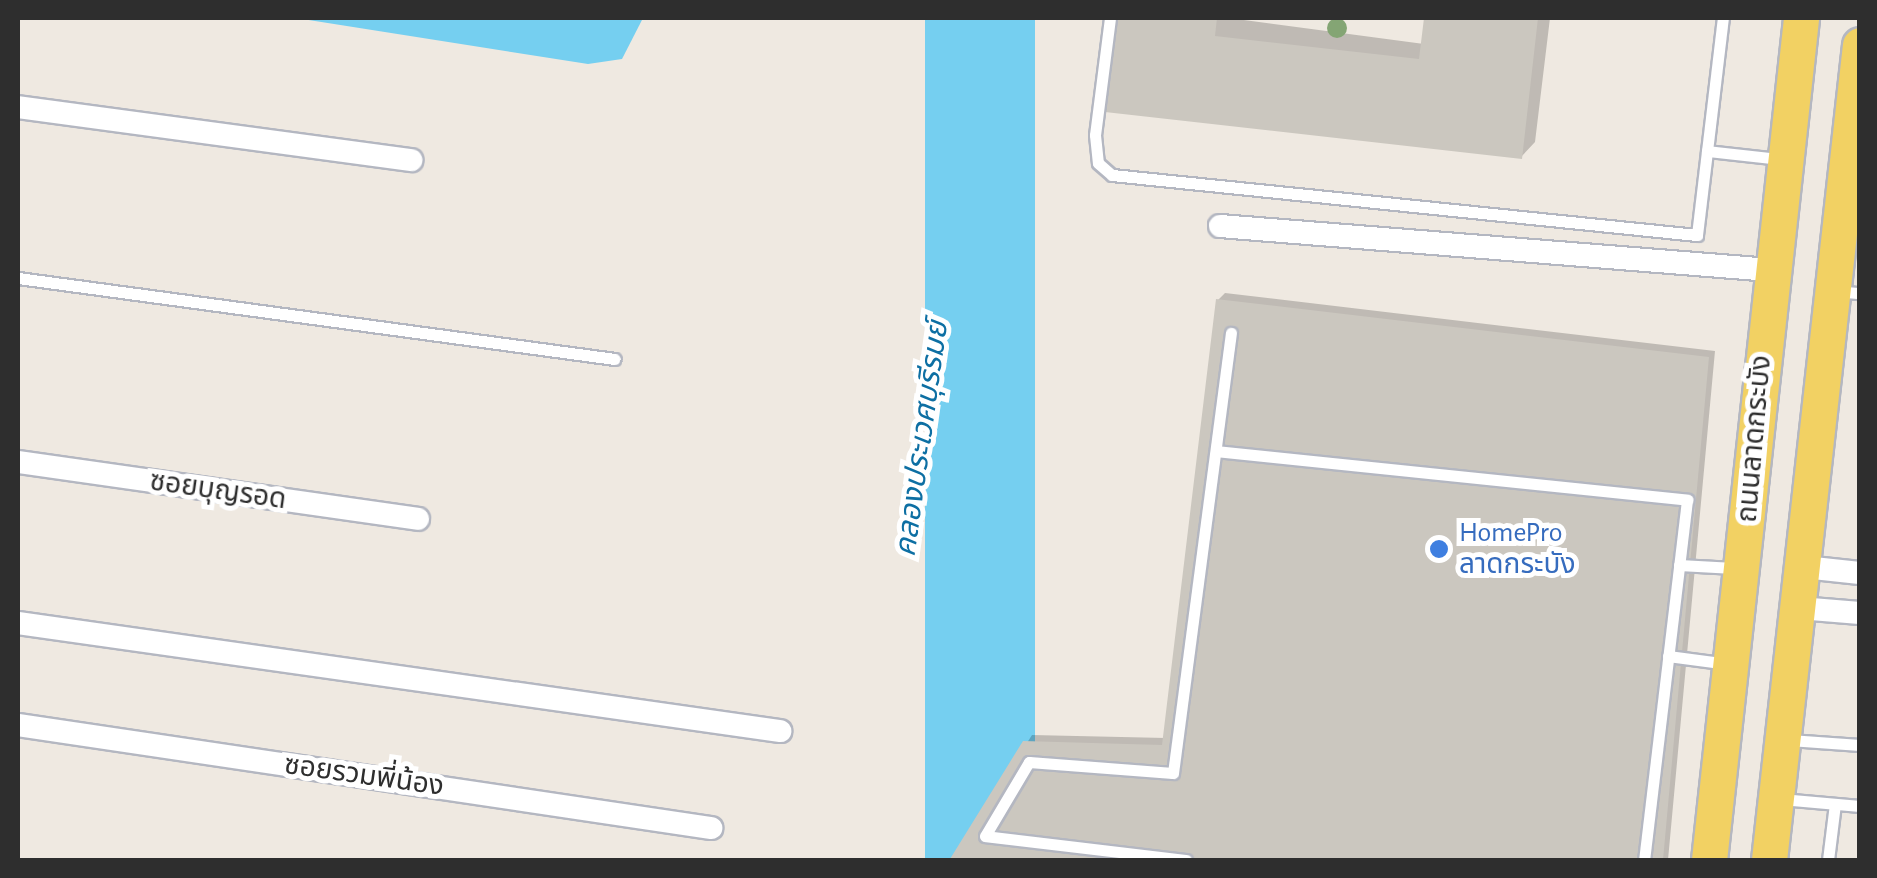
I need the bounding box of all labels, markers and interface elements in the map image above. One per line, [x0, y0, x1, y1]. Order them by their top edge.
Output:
water label: คลองประเวศบุรีรมย์ [888, 319, 956, 559]
street label: ถนนลาดกระบัง [1731, 354, 1779, 524]
street label: ซอยบุญรอด [148, 465, 288, 517]
place label: HomePro ลาดกระบัง [1459, 516, 1575, 582]
marker: HomePro ลาดกระบัง [1428, 538, 1450, 560]
street label: ซอยรวมพี่น้อง [282, 748, 446, 804]

